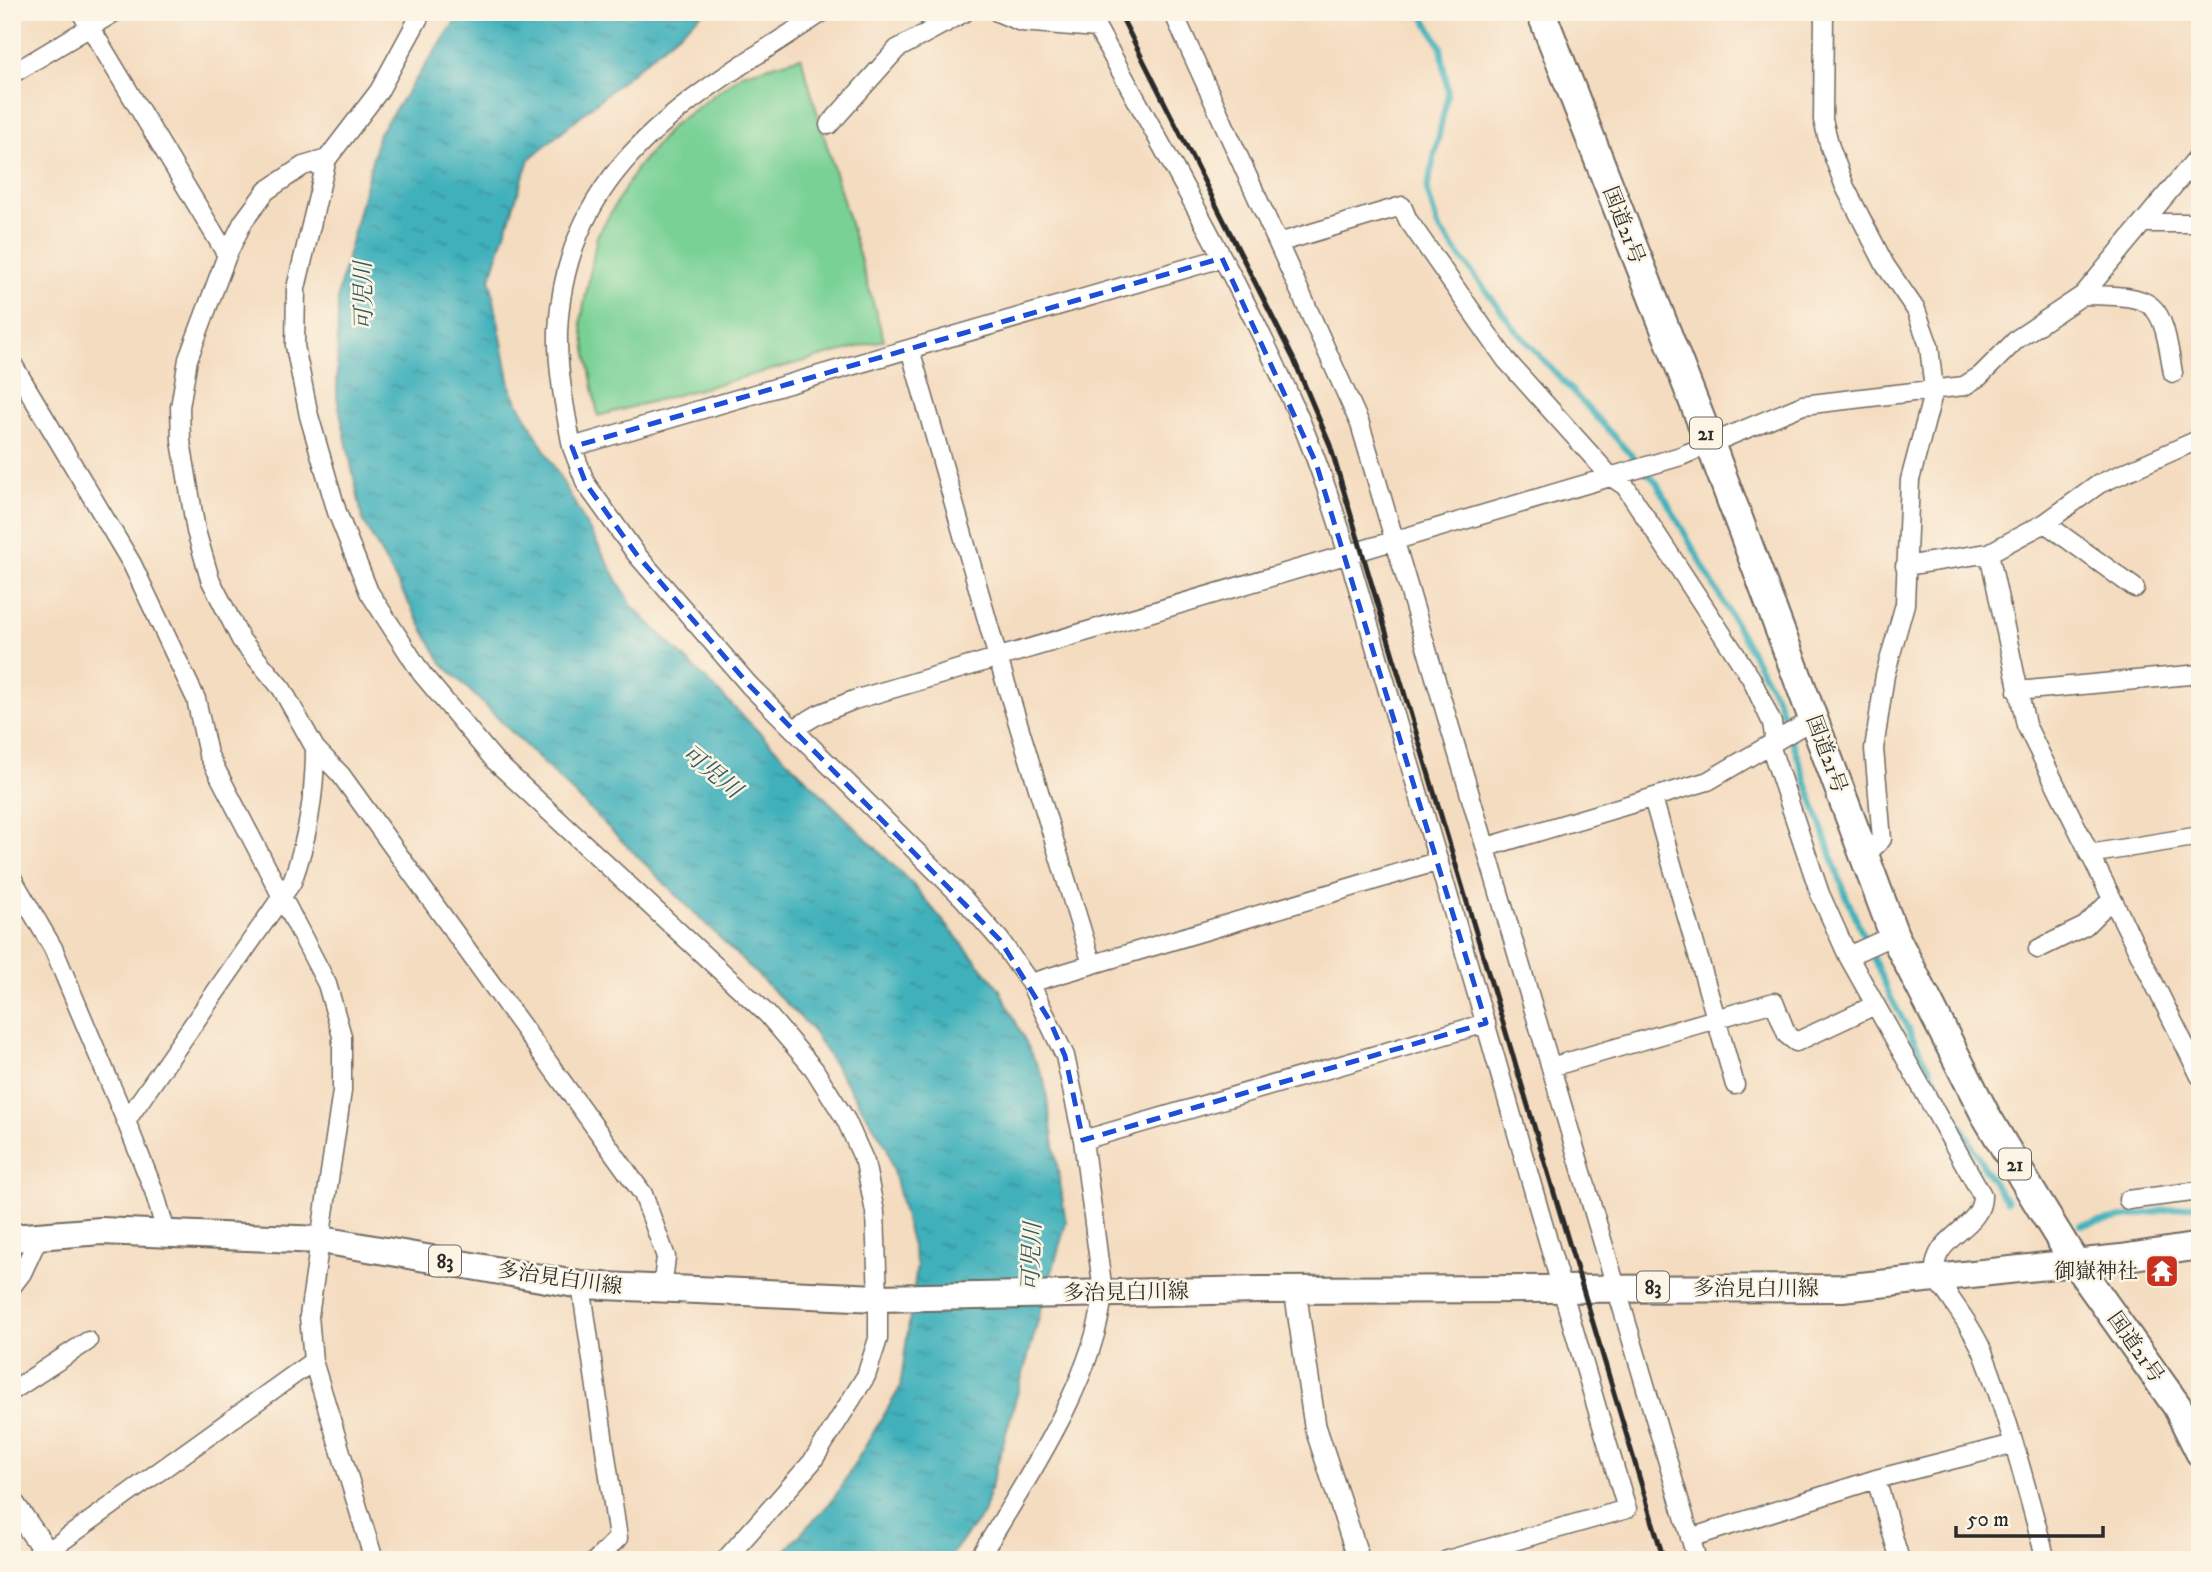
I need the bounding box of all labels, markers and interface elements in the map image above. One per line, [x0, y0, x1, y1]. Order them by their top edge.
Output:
street label: 国道21号 [1596, 183, 1650, 268]
water label: 可児川 [349, 258, 380, 331]
road number: 21 [1690, 418, 1722, 448]
street label: 国道21号 [1800, 712, 1852, 797]
water label: 可児川 [675, 739, 749, 807]
road number: 21 [1999, 1148, 2031, 1180]
water label: 可児川 [1017, 1219, 1048, 1292]
road number: 83 [429, 1246, 461, 1276]
temple icon: 御嶽神社 [2143, 1252, 2181, 1290]
street label: 多治見白川線 [496, 1257, 624, 1301]
place label: 御嶽神社 [2054, 1259, 2138, 1285]
road number: 83 [1637, 1272, 1669, 1302]
street label: 多治見白川線 [1693, 1276, 1819, 1302]
street label: 多治見白川線 [1063, 1279, 1189, 1307]
street label: 国道21号 [2101, 1307, 2169, 1388]
scale bar [1956, 1495, 2104, 1539]
text: 50 m [1967, 1507, 2009, 1533]

